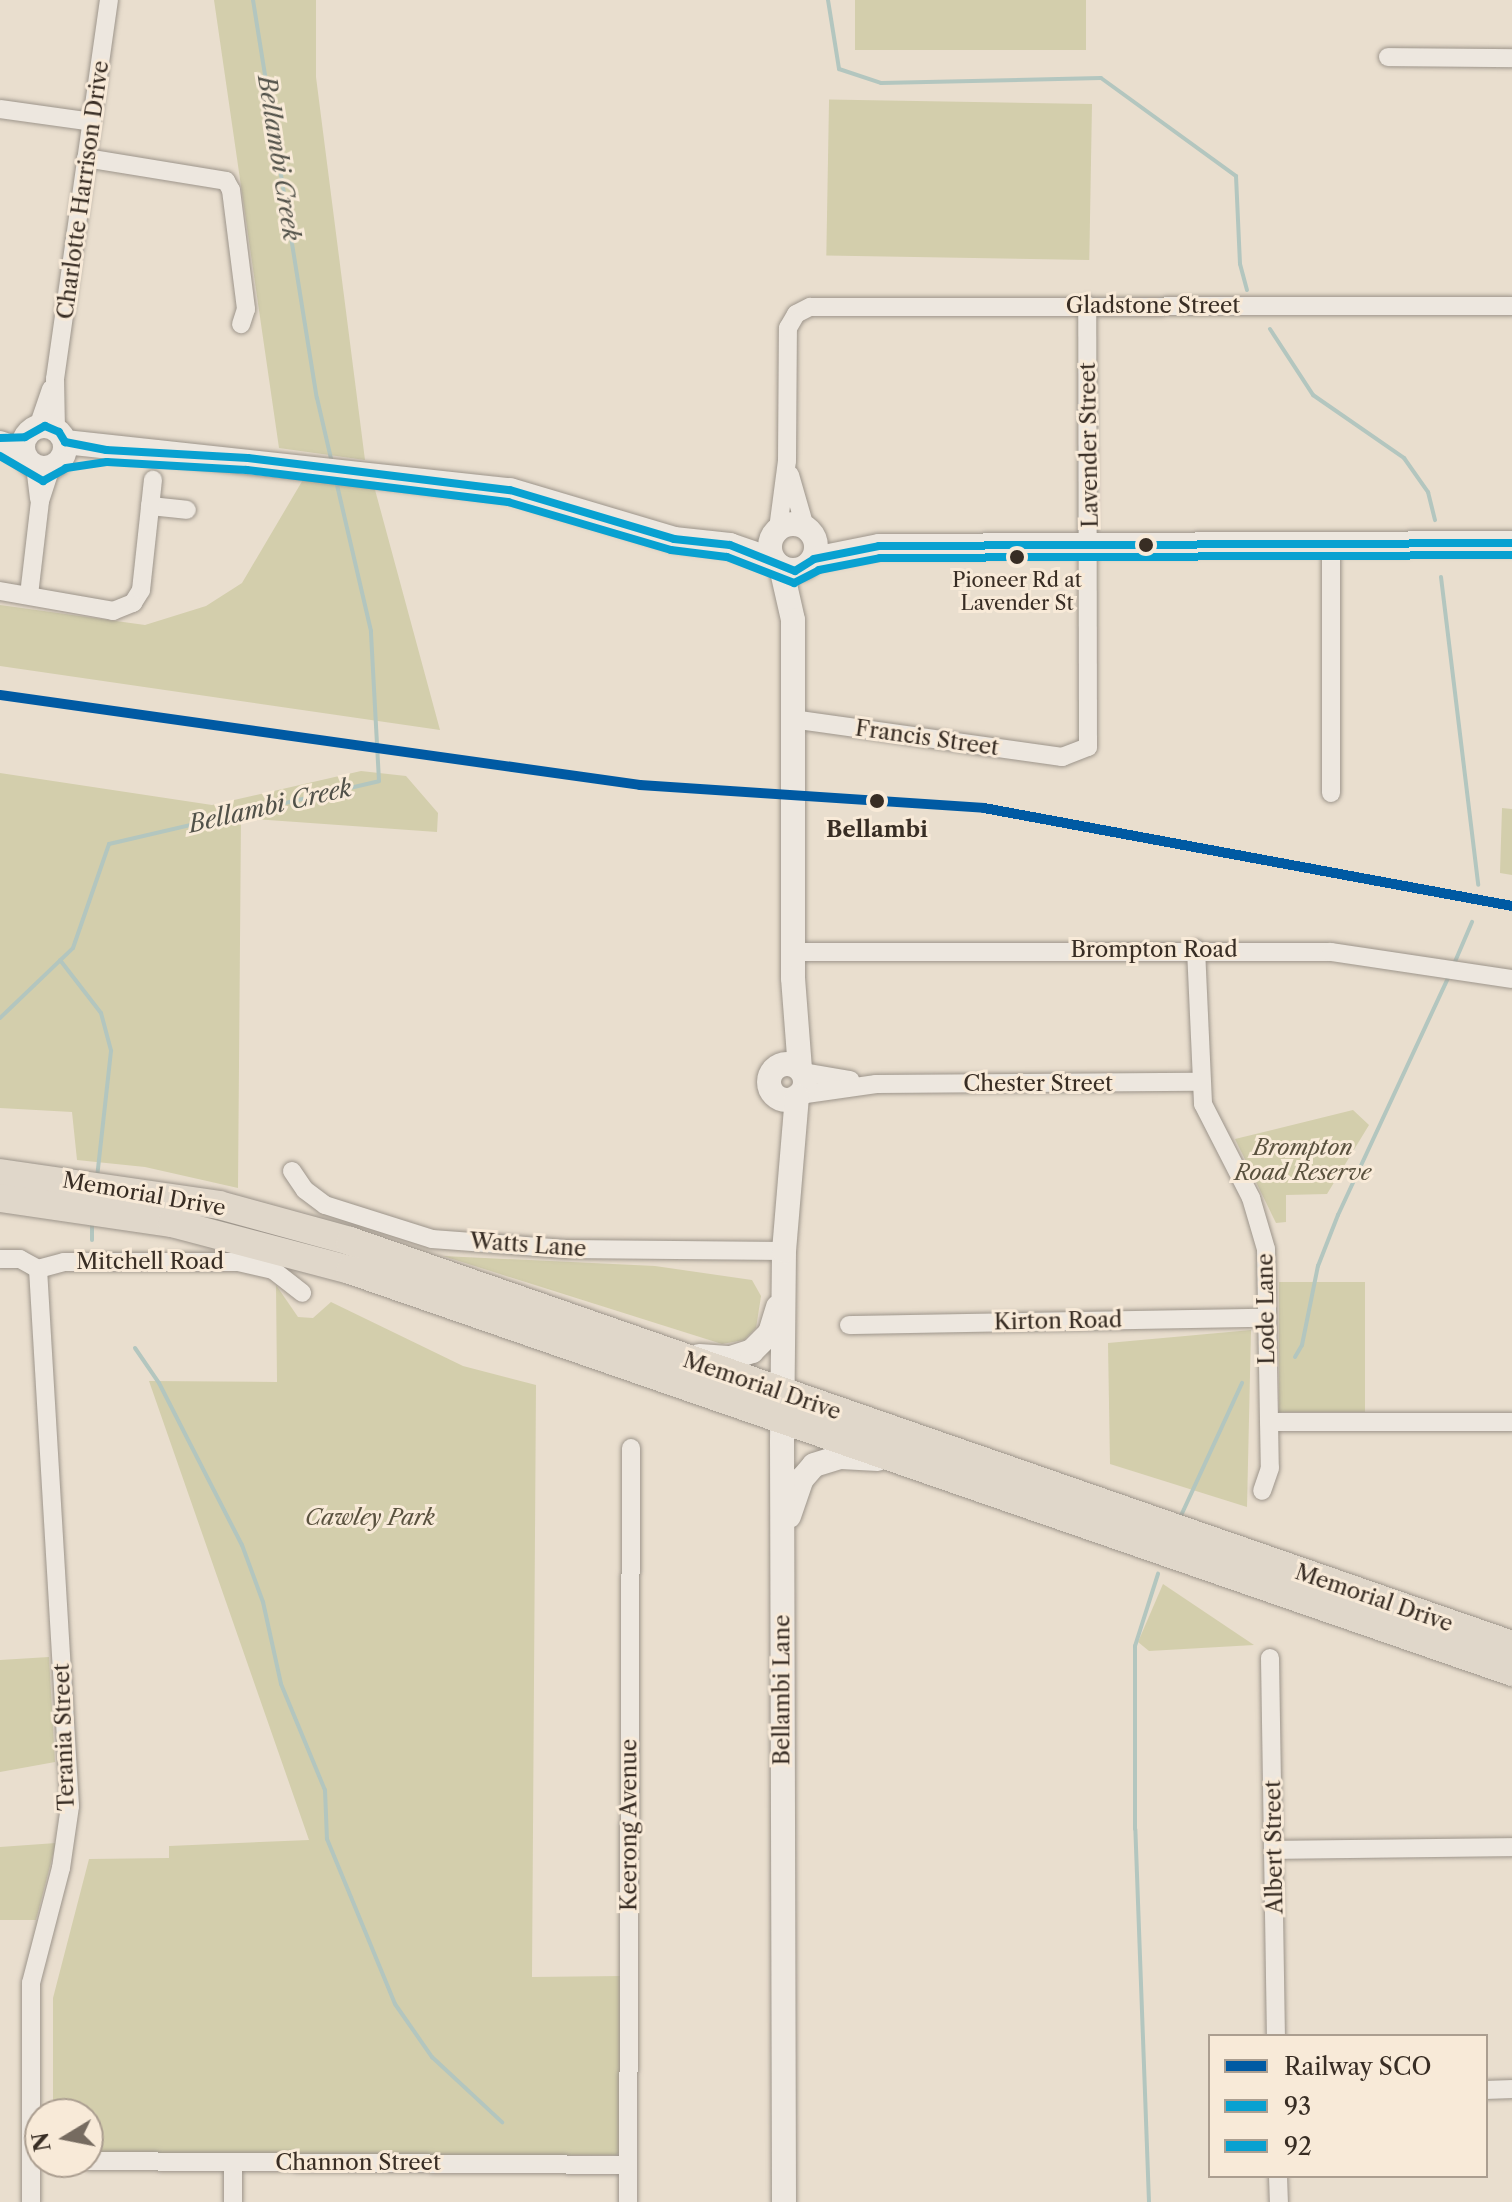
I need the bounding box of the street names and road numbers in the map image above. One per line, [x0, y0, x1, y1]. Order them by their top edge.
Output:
street label: Charlotte Harrison Drive [52, 59, 114, 321]
street label: Gladstone Street [1066, 293, 1240, 319]
street label: Lavender Street [1074, 362, 1104, 528]
street label: Francis Street [853, 715, 1001, 761]
street label: Brompton Road [1070, 937, 1238, 963]
street label: Chester Street [963, 1071, 1113, 1097]
street label: Memorial Drive [60, 1167, 228, 1221]
street label: Watts Lane [469, 1228, 587, 1262]
street label: Mitchell Road [76, 1249, 224, 1275]
street label: Lode Lane [1252, 1253, 1280, 1365]
street label: Kirton Road [994, 1307, 1122, 1335]
street label: Memorial Drive [680, 1347, 844, 1425]
street label: Memorial Drive [1292, 1559, 1456, 1637]
street label: Bellambi Lane [769, 1615, 795, 1765]
street label: Terania Street [48, 1663, 80, 1811]
street label: Keerong Avenue [616, 1738, 642, 1912]
street label: Albert Street [1260, 1780, 1288, 1914]
street label: Channon Street [275, 2150, 441, 2176]

